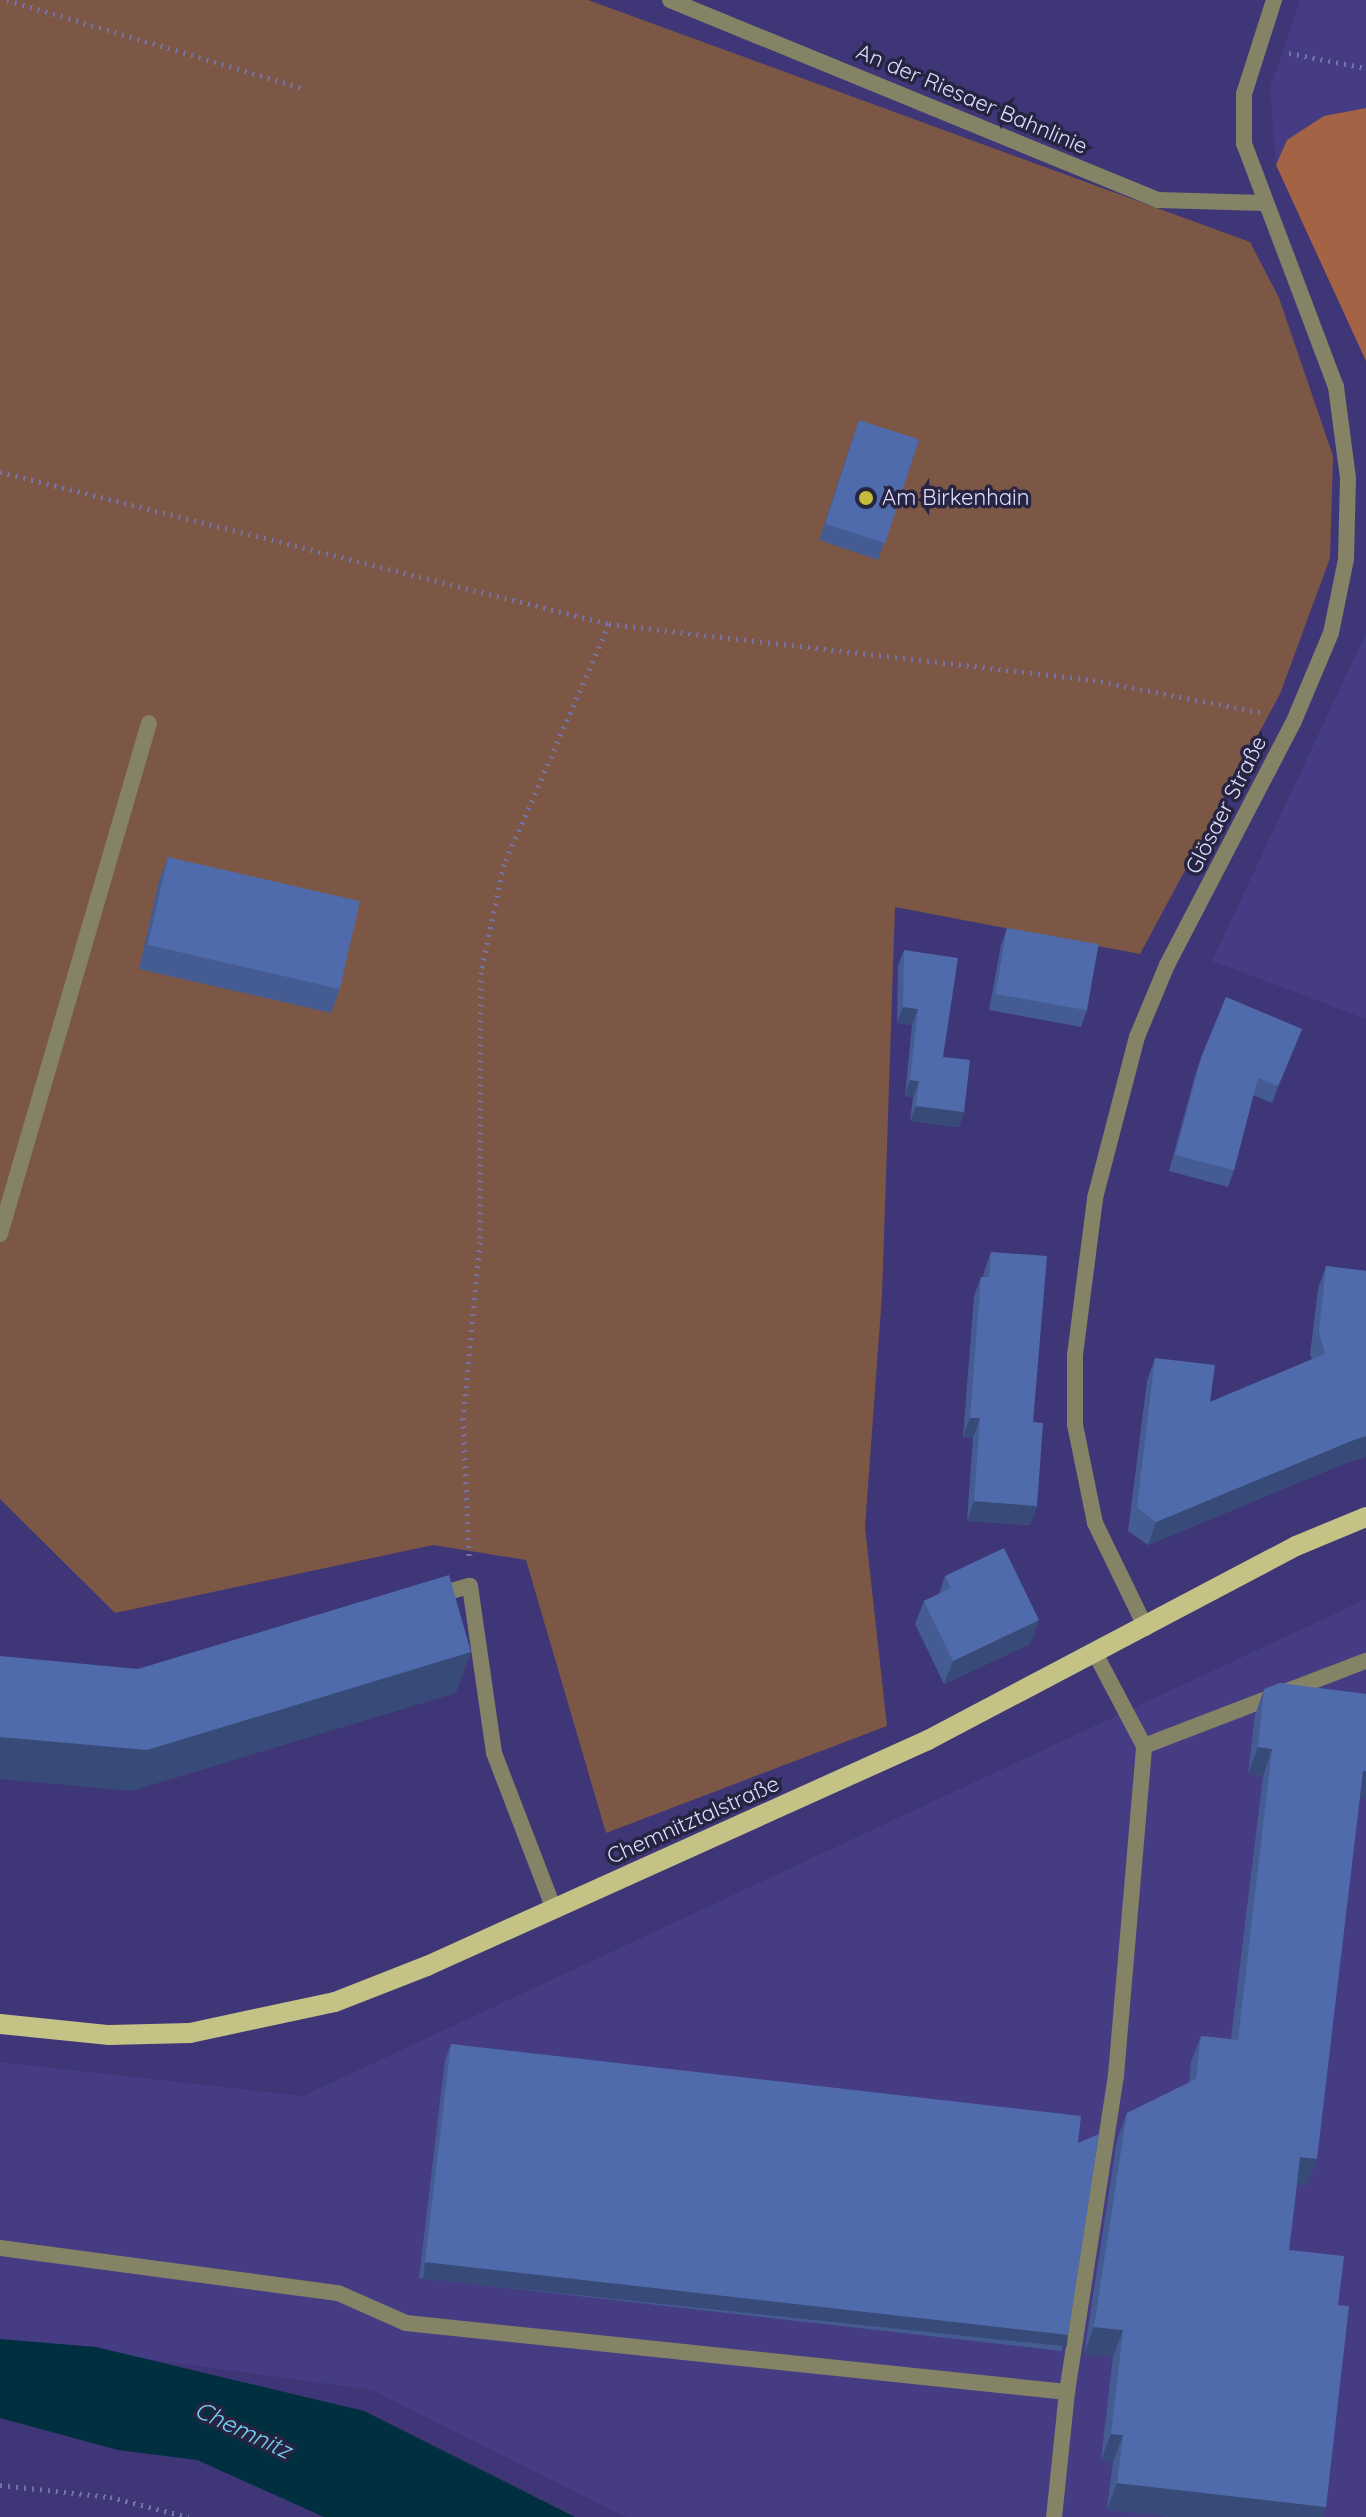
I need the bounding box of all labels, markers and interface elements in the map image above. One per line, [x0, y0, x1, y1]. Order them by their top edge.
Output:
street label: An der Riesaer Bahnlinie [853, 38, 1091, 160]
place label: Am Birkenhain [882, 485, 1029, 511]
marker: Am Birkenhain [857, 489, 875, 507]
street label: Glösaer Straße [1180, 732, 1272, 878]
street label: Chemnitztalstraße [603, 1770, 783, 1870]
water label: Chemnitz [190, 2395, 296, 2465]

